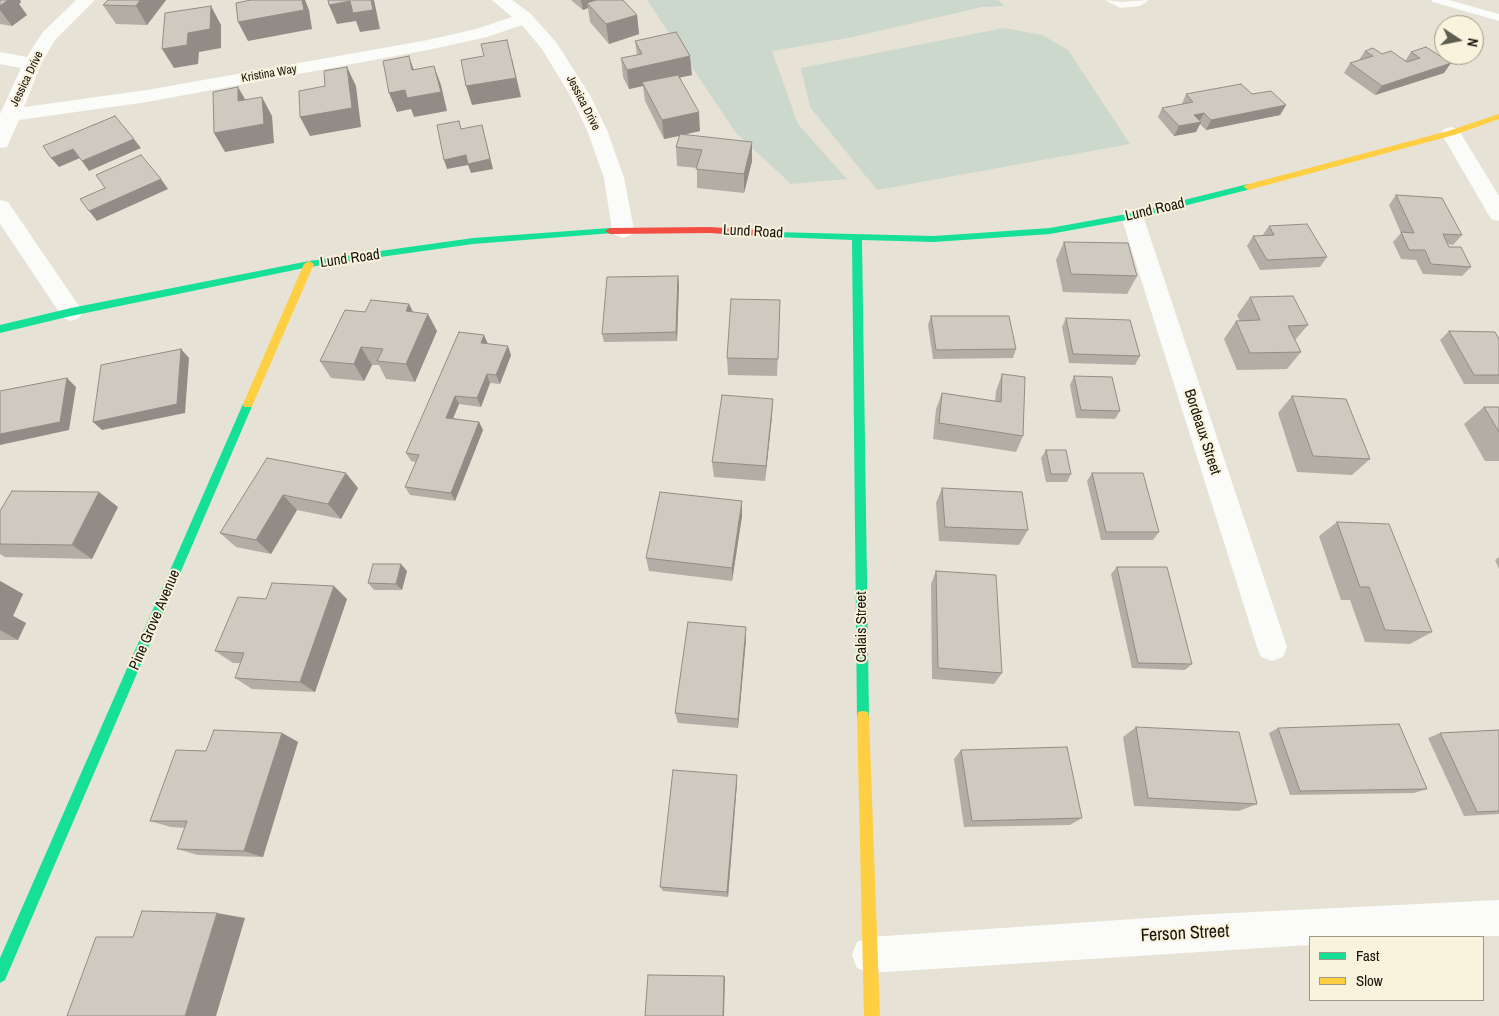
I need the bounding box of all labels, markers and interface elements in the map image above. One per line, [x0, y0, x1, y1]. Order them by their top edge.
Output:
north arrow [1434, 15, 1484, 65]
text: N [1463, 37, 1482, 48]
street label: Jessica Drive [7, 49, 47, 109]
street label: Kristina Way [240, 62, 298, 86]
street label: Jessica Drive [563, 73, 603, 133]
street label: Lund Road [1124, 194, 1186, 226]
street label: Lund Road [722, 221, 784, 243]
street label: Lund Road [319, 246, 381, 272]
street label: Bordeaux Street [1180, 387, 1224, 477]
street label: Pine Grove Avenue [126, 567, 184, 673]
street label: Calais Street [853, 591, 871, 663]
street label: Ferson Street [1140, 921, 1230, 947]
legend [1309, 936, 1484, 1001]
text: Fast [1356, 945, 1379, 966]
text: Slow [1356, 970, 1383, 991]

